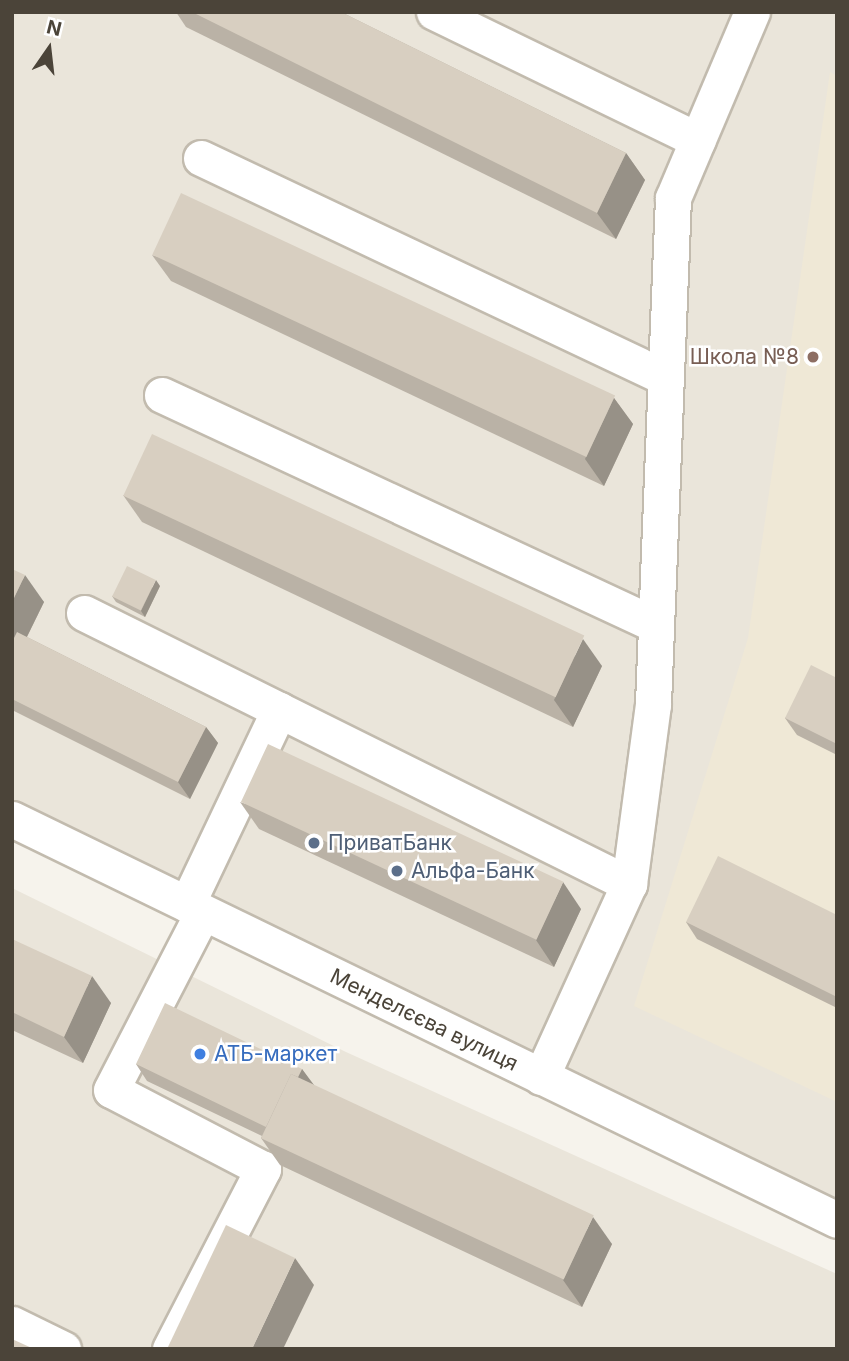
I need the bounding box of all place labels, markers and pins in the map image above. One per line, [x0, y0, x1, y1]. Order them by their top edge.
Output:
place label: Школа №8 [690, 344, 799, 370]
marker: Школа №8 [805, 349, 821, 365]
place label: ПриватБанк [328, 830, 452, 856]
marker: ПриватБанк [306, 835, 322, 851]
place label: Альфа-Банк [411, 858, 535, 884]
marker: Альфа-Банк [389, 863, 405, 879]
place label: АТБ-маркет [214, 1041, 337, 1067]
marker: АТБ-маркет [192, 1046, 208, 1062]

